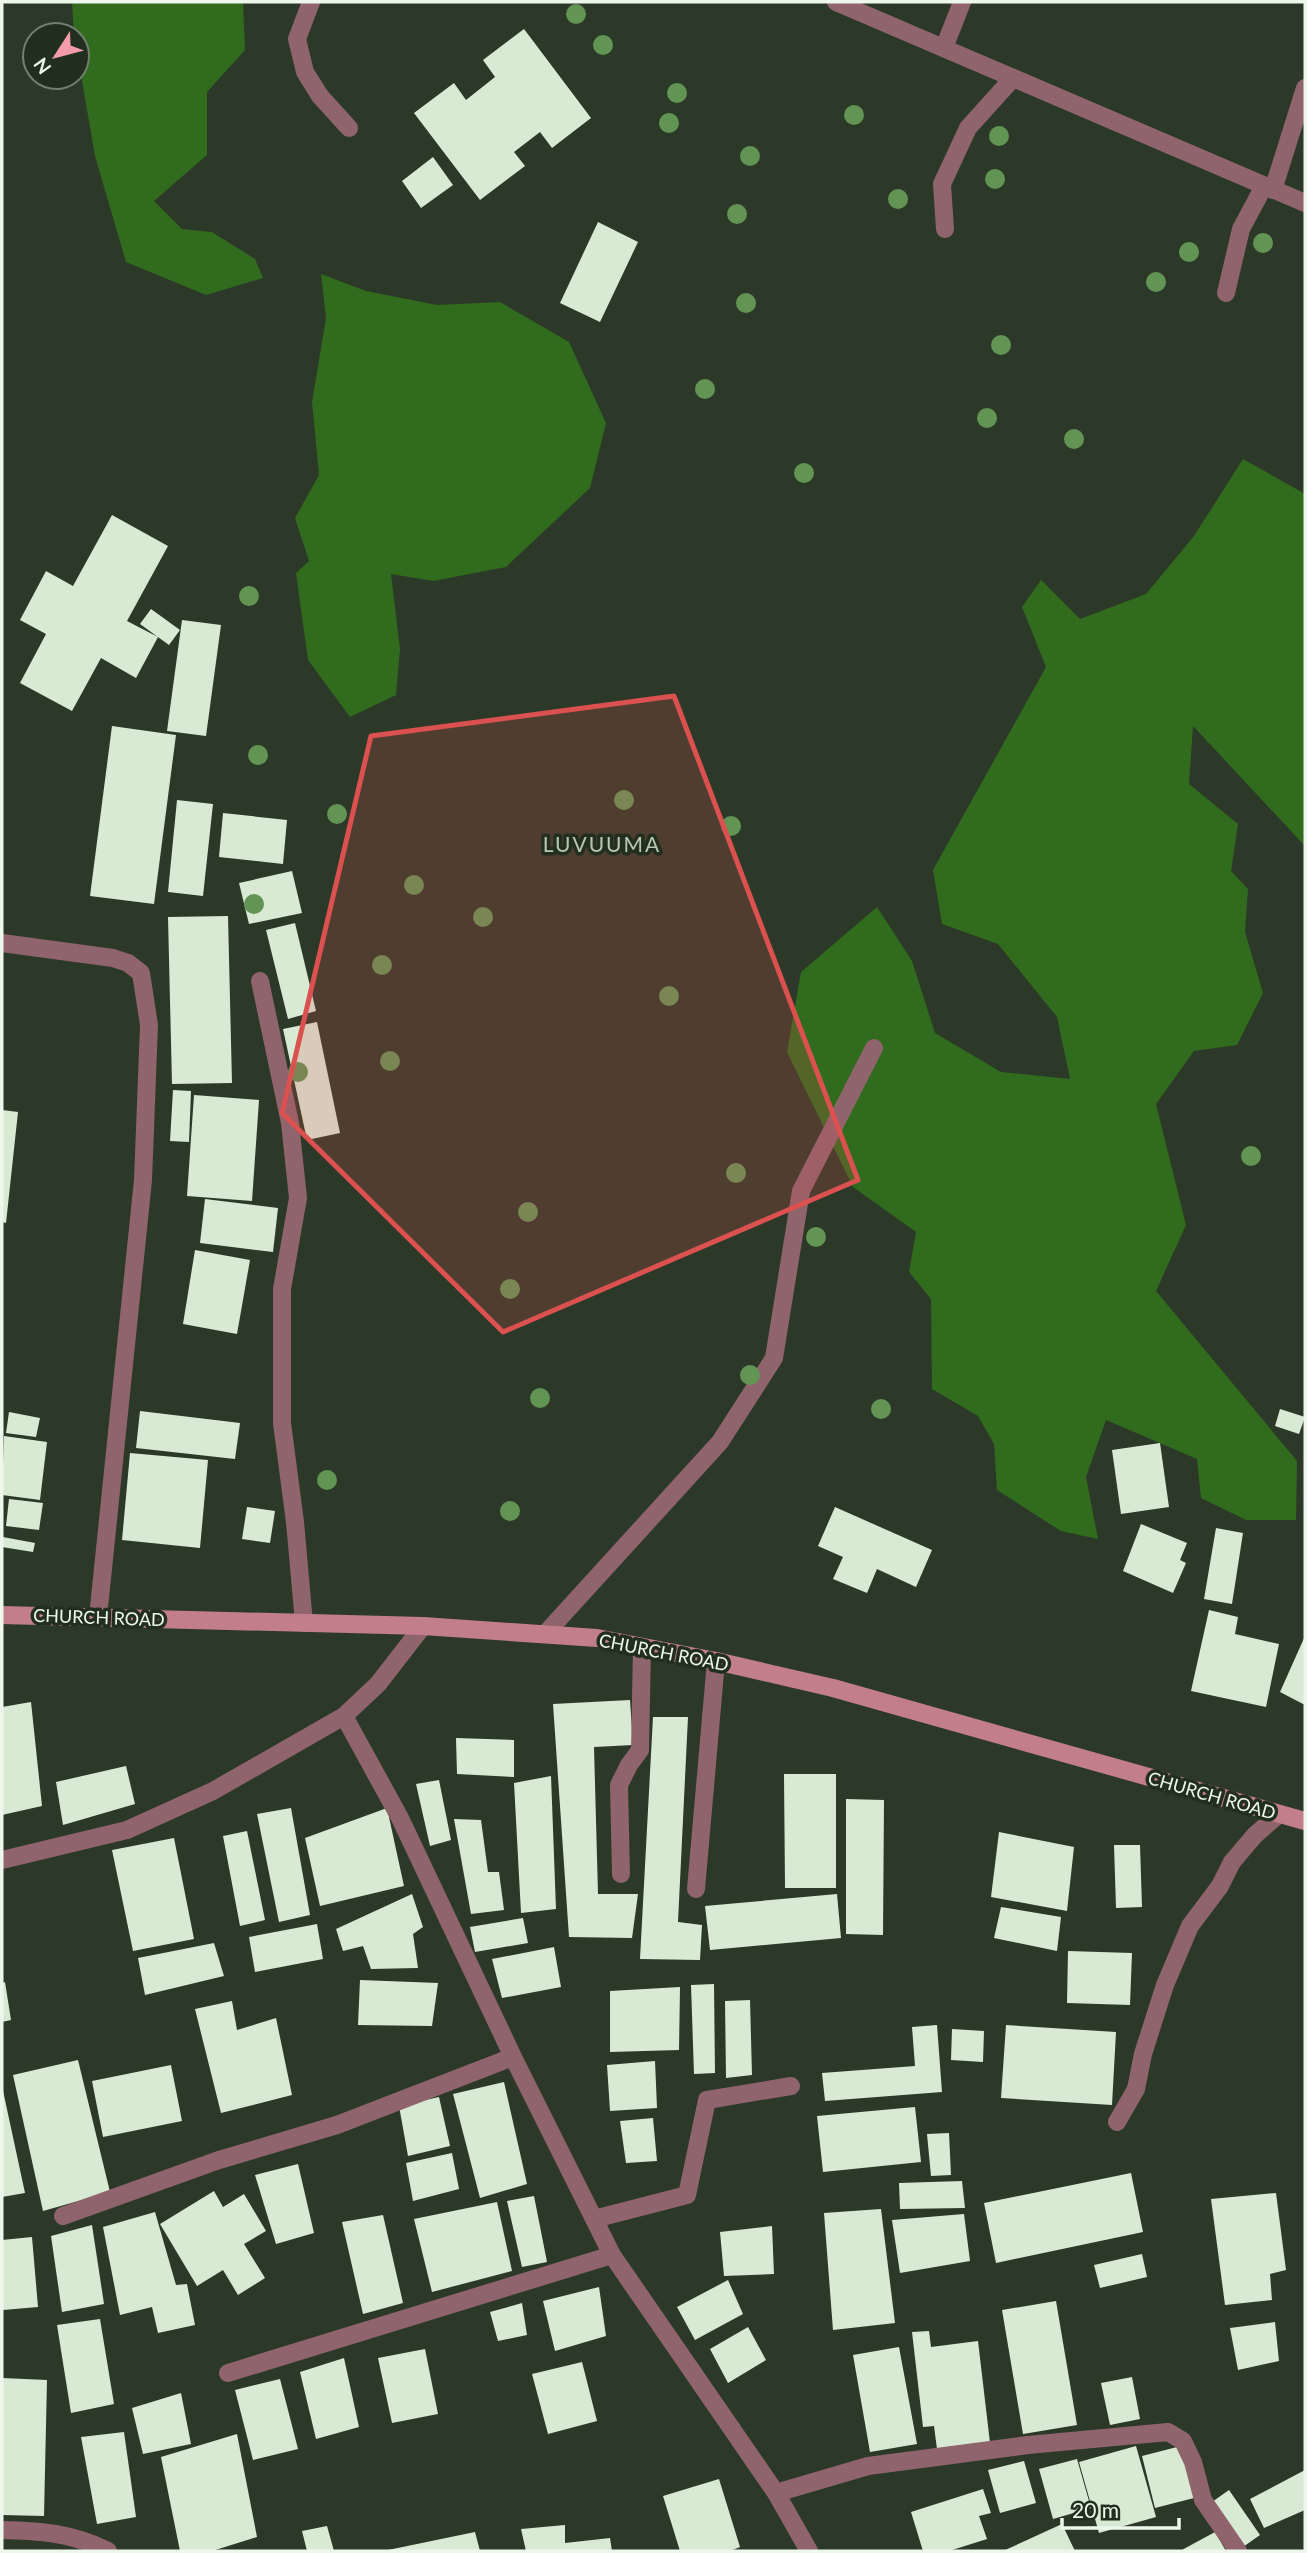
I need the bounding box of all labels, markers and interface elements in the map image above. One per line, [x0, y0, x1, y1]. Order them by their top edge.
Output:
north arrow [21, 21, 91, 91]
text: N [28, 54, 55, 79]
district label: LUVUUMA [543, 831, 661, 856]
street label: CHURCH ROAD [33, 1604, 165, 1630]
street label: CHURCH ROAD [597, 1629, 731, 1675]
street label: CHURCH ROAD [1146, 1766, 1278, 1824]
scale bar [1062, 2486, 1179, 2530]
text: 20 m [1072, 2497, 1119, 2522]

